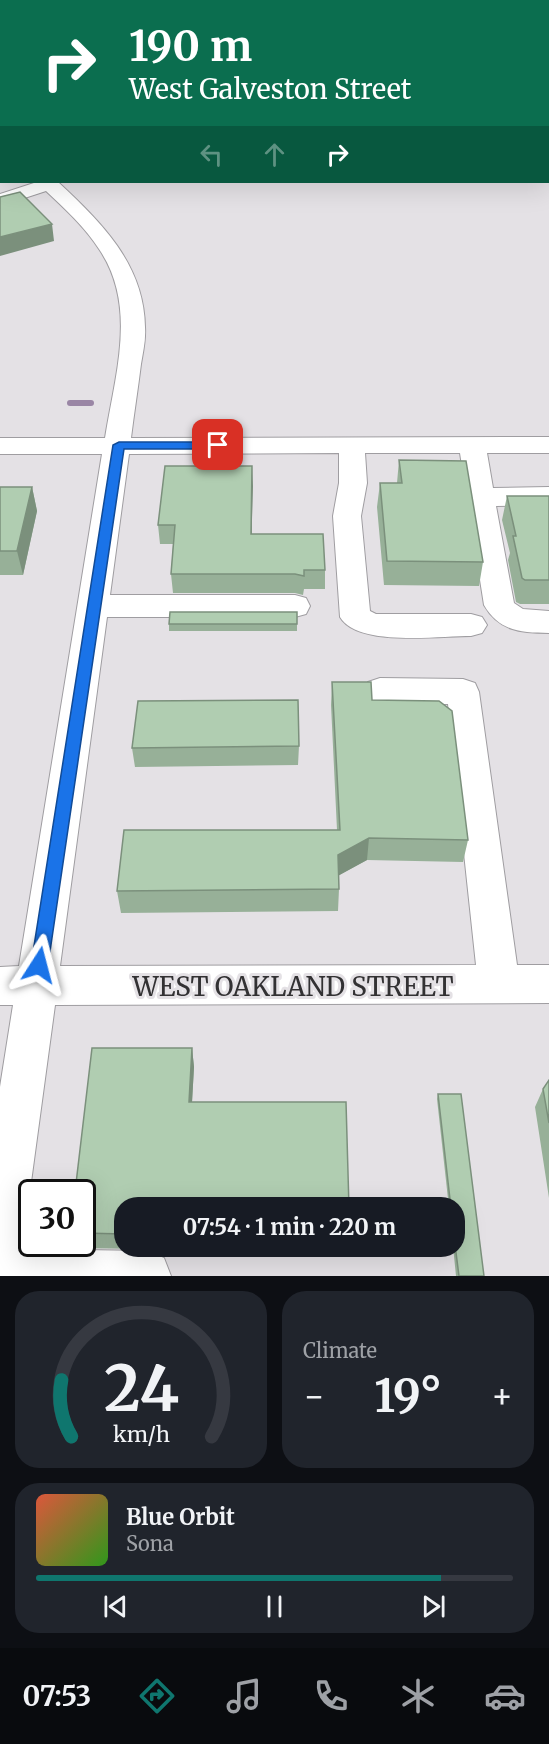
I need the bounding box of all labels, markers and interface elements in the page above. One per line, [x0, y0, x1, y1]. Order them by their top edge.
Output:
text: 190 m [129, 20, 252, 72]
icon: right [30, 24, 108, 102]
text: West Galveston Street [129, 72, 411, 106]
icon: left [195, 138, 228, 171]
icon: ahead [258, 138, 291, 171]
icon: right [321, 138, 354, 171]
pin [192, 419, 243, 470]
icon: arrive [201, 428, 234, 461]
position arrow [7, 933, 71, 997]
street label: WEST OAKLAND STREET [131, 970, 454, 1003]
speed limit sign: 30 [18, 1179, 96, 1257]
text: 07:54 · 1 min · 220 m [183, 1213, 396, 1241]
text: Climate [303, 1338, 377, 1363]
text: 24 [103, 1350, 179, 1428]
text: 19° [374, 1368, 442, 1424]
text: − [303, 1376, 325, 1417]
text: + [491, 1376, 513, 1417]
text: km/h [113, 1421, 169, 1448]
text: Blue Orbit [126, 1503, 235, 1531]
text: Sona [126, 1531, 174, 1556]
icon: previous [99, 1590, 132, 1623]
icon: pause [258, 1590, 291, 1623]
icon: next [417, 1590, 450, 1623]
icon: directions [136, 1675, 178, 1717]
icon: music [223, 1675, 265, 1717]
icon: phone [310, 1675, 352, 1717]
icon: climate [397, 1675, 439, 1717]
icon: car [484, 1675, 526, 1717]
text: 07:53 [23, 1679, 91, 1713]

